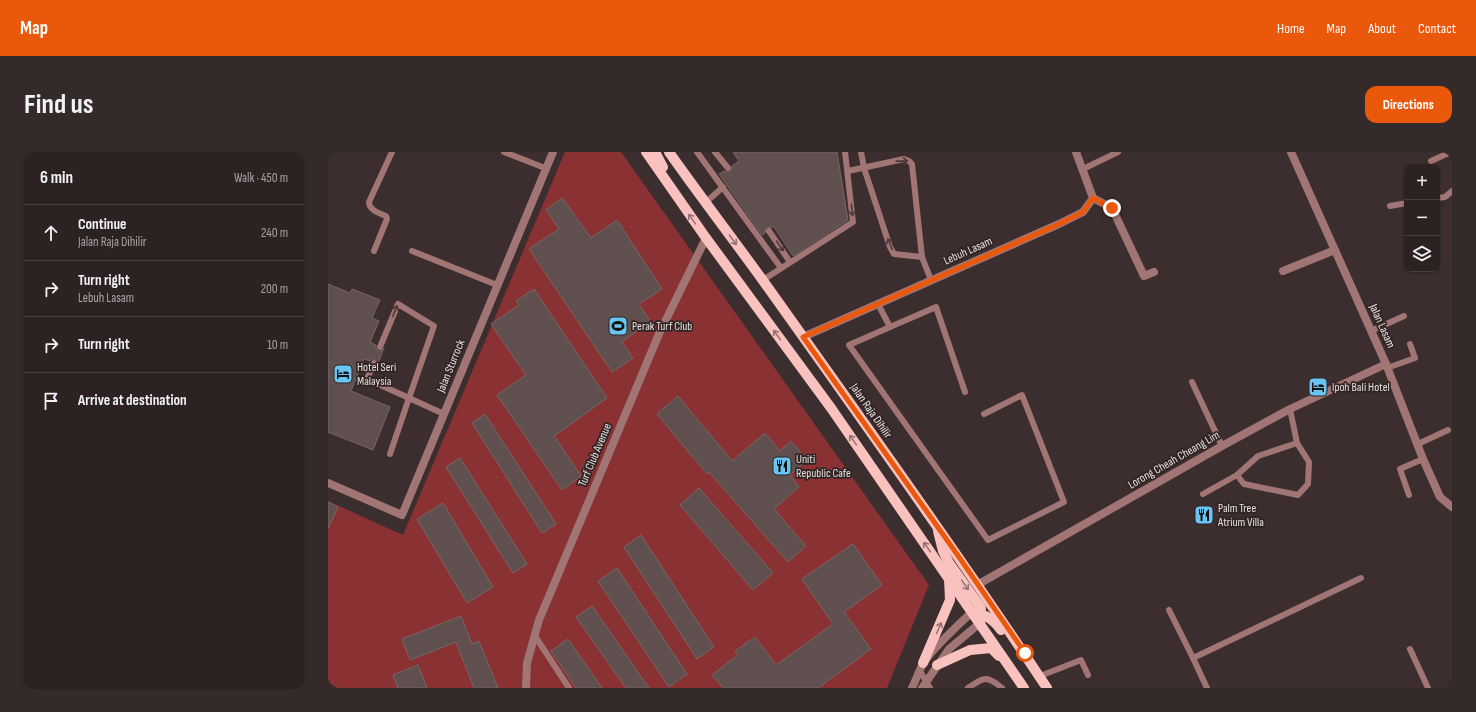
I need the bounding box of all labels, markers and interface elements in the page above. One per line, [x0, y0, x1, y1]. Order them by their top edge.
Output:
text: Map [20, 17, 48, 40]
text: Home [1277, 20, 1305, 37]
text: Map [1327, 20, 1346, 37]
text: About [1368, 20, 1396, 37]
text: Contact [1418, 20, 1456, 37]
button: Directions [1365, 86, 1452, 123]
text: Find us [24, 88, 93, 121]
one-way arrow [896, 157, 909, 165]
map controls [1404, 164, 1440, 272]
button: + [1404, 164, 1440, 200]
text: 6 min [40, 168, 73, 188]
text: Walk · 450 m [234, 170, 288, 186]
route end [1103, 199, 1121, 217]
button: − [1404, 200, 1440, 236]
one-way arrow [848, 203, 856, 216]
one-way arrow [688, 213, 696, 224]
text: Continue [78, 215, 127, 234]
icon: ahead [40, 222, 62, 244]
text: 240 m [261, 225, 288, 241]
street label: Lebuh Lasam [941, 233, 995, 268]
text: Jalan Raja Dihilir [78, 234, 147, 250]
one-way arrow [728, 235, 737, 246]
button: layers [1404, 236, 1440, 272]
one-way arrow [885, 239, 893, 251]
one-way arrow [775, 241, 784, 252]
text: Turn right [78, 271, 130, 290]
icon: right [40, 278, 62, 300]
text: 200 m [261, 281, 288, 297]
text: Lebuh Lasam [78, 290, 134, 306]
street label: Jalan Lasam [1365, 301, 1398, 351]
one-way arrow [392, 305, 399, 317]
sports icon: Perak Turf Club [607, 315, 629, 337]
place label: Perak Turf Club [632, 319, 692, 334]
one-way arrow [773, 330, 781, 341]
icon: right [40, 334, 62, 356]
text: Turn right [78, 335, 130, 354]
text: 10 m [267, 337, 288, 353]
street label: Jalan Sturrock [433, 337, 469, 396]
place label: Hotel Seri Malaysia [357, 360, 396, 389]
hotel icon: Hotel Seri Malaysia [332, 363, 354, 385]
hotel icon: Ipoh Bali Hotel [1307, 376, 1329, 398]
street label: Jalan Raja Dihilir [846, 380, 896, 442]
place label: Ipoh Bali Hotel [1332, 380, 1390, 395]
icon: arrive [40, 390, 62, 412]
text: Arrive at destination [78, 391, 187, 410]
street label: Turf Club Avenue [575, 421, 615, 489]
street label: Lorong Cheah Cheang Lim [1125, 428, 1223, 492]
one-way arrow [849, 435, 857, 446]
place label: Uniti Republic Cafe [796, 452, 851, 481]
restaurant icon: Uniti Republic Cafe [771, 455, 793, 477]
place label: Palm Tree Atrium Villa [1217, 501, 1264, 530]
restaurant icon: Palm Tree Atrium Villa [1193, 504, 1215, 526]
one-way arrow [923, 542, 931, 553]
one-way arrow [961, 579, 969, 590]
one-way arrow [936, 622, 943, 634]
route start [1016, 644, 1034, 662]

